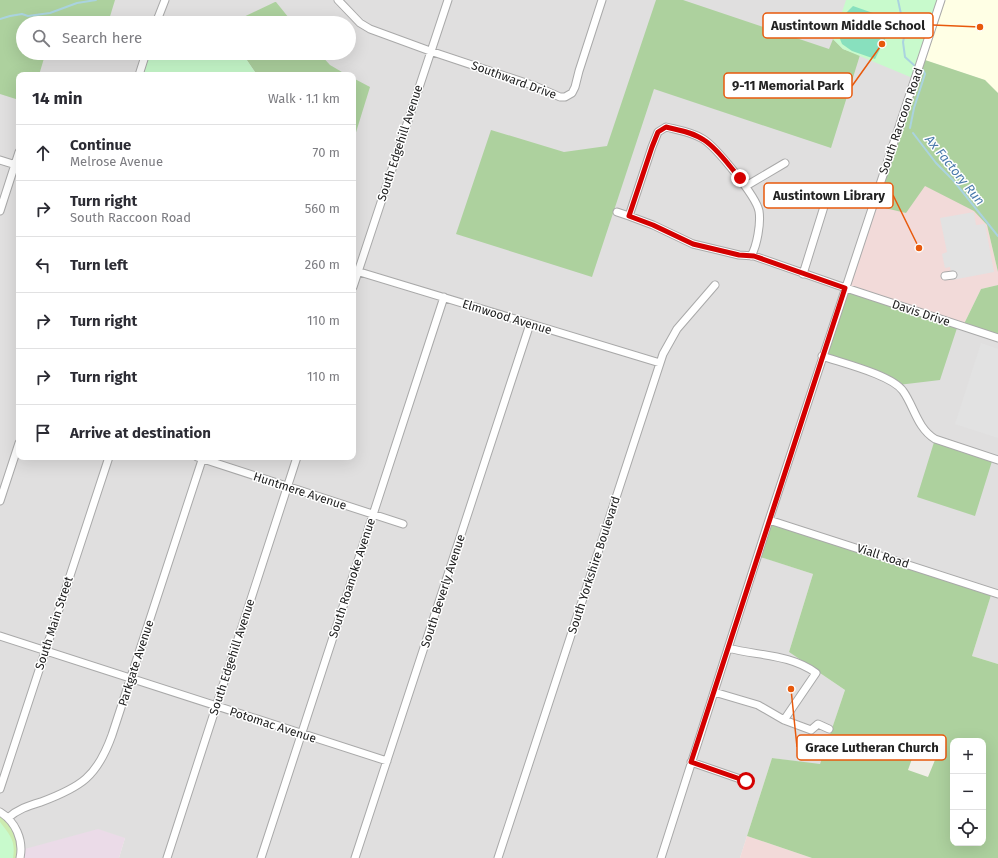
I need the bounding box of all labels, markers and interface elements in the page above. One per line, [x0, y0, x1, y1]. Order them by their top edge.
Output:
callout: Austintown Middle School [763, 13, 933, 38]
search box [16, 16, 356, 60]
text: Austintown Middle School [770, 18, 925, 33]
icon: search [30, 27, 52, 49]
text: Search here [62, 29, 142, 47]
street label: Southward Drive [469, 58, 559, 102]
street label: South Raccoon Road [876, 66, 926, 176]
callout: 9-11 Memorial Park [724, 73, 852, 98]
text: 9-11 Memorial Park [732, 78, 845, 93]
street label: South Edgehill Avenue [375, 83, 425, 203]
text: 14 min [32, 88, 83, 109]
text: Walk · 1.1 km [268, 91, 340, 106]
water label: Ax Factory Run [922, 131, 988, 208]
text: Continue [70, 136, 131, 154]
icon: ahead [32, 142, 54, 164]
text: 70 m [313, 145, 340, 160]
text: Melrose Avenue [70, 154, 163, 169]
route end [731, 169, 749, 187]
callout: Austintown Library [764, 183, 893, 208]
text: Austintown Library [772, 188, 885, 203]
text: Turn right [70, 192, 137, 210]
icon: right [32, 198, 54, 220]
text: 560 m [305, 201, 340, 216]
text: South Raccoon Road [70, 210, 191, 225]
icon: left [32, 254, 54, 276]
text: Turn left [70, 256, 128, 274]
text: 260 m [305, 257, 340, 272]
street label: Elmwood Avenue [461, 297, 553, 337]
street label: Davis Drive [890, 297, 952, 329]
icon: right [32, 310, 54, 332]
text: Turn right [70, 312, 137, 330]
text: 110 m [307, 313, 340, 328]
icon: right [32, 366, 54, 388]
text: Turn right [70, 368, 137, 386]
text: 110 m [307, 369, 340, 384]
icon: arrive [32, 422, 54, 444]
text: Arrive at destination [70, 424, 211, 442]
street label: Huntmere Avenue [252, 469, 348, 513]
street label: South Yorkshire Boulevard [565, 495, 623, 635]
street label: South Roanoke Avenue [326, 516, 378, 640]
street label: South Beverly Avenue [418, 533, 468, 649]
street label: Viall Road [855, 541, 911, 571]
street label: South Main Street [32, 574, 76, 671]
street label: South Edgehill Avenue [207, 597, 257, 717]
street label: Parkgate Avenue [115, 618, 157, 708]
street label: Potomac Avenue [228, 704, 318, 746]
callout: Grace Lutheran Church [797, 735, 946, 760]
map controls [950, 738, 986, 846]
button: + [950, 738, 986, 774]
text: Grace Lutheran Church [805, 740, 939, 755]
route start [737, 772, 755, 790]
button: − [950, 774, 986, 810]
button: locate [950, 810, 986, 846]

